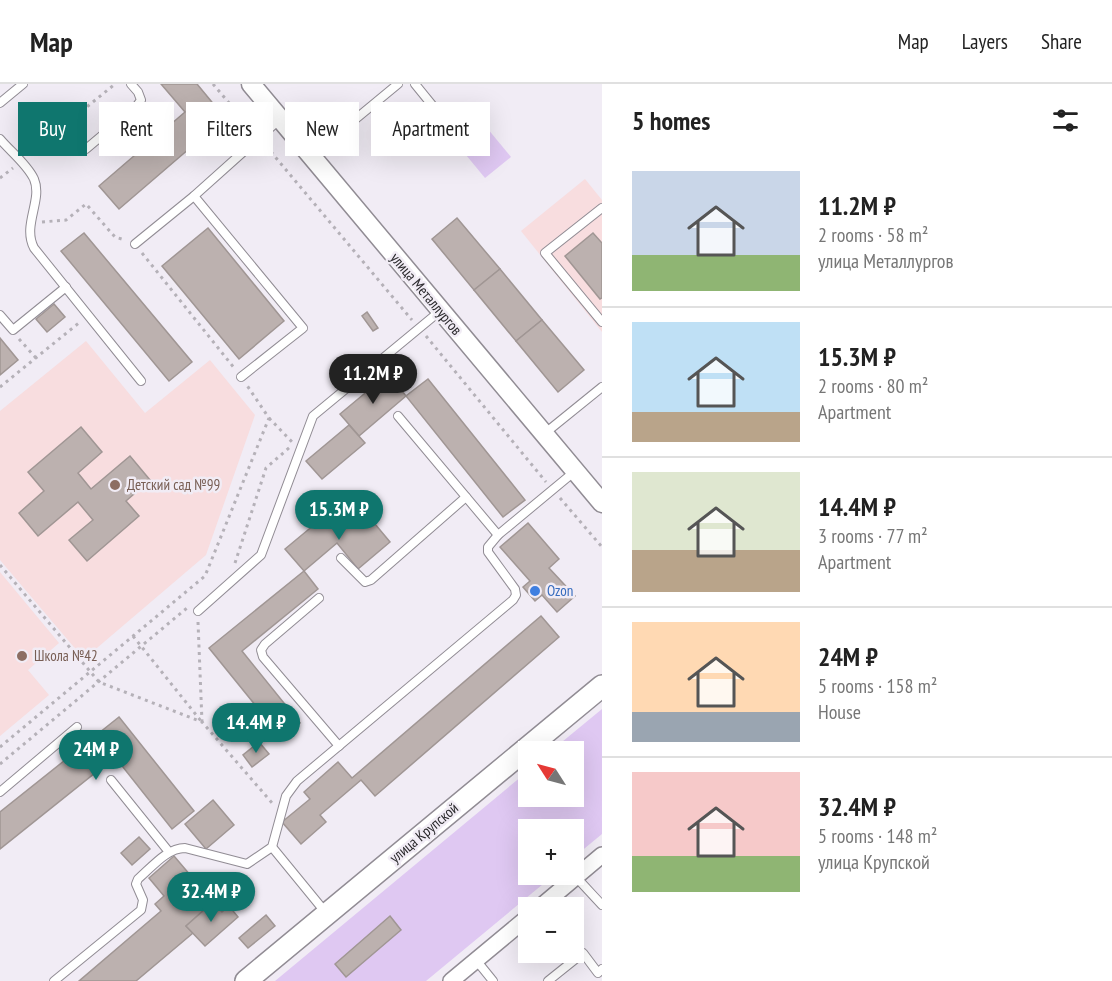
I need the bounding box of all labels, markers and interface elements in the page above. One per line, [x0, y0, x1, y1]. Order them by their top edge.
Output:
text: Map [30, 23, 73, 60]
text: Map [898, 28, 929, 55]
text: Layers [962, 28, 1008, 55]
text: Share [1041, 28, 1082, 55]
chip: Buy [18, 102, 87, 156]
chip: Rent [99, 102, 174, 156]
chip: Filters [186, 102, 273, 156]
chip: New [285, 102, 359, 156]
chip: Apartment [371, 102, 490, 156]
text: 5 homes [632, 104, 710, 137]
icon: filters [1049, 104, 1082, 137]
text: 11.2M ₽ [818, 189, 896, 222]
icon: home [680, 195, 752, 267]
text: 2 rooms · 58 m² [818, 222, 928, 248]
text: улица Металлургов [818, 248, 954, 274]
street label: улица Металлургов [386, 249, 466, 339]
text: 15.3M ₽ [818, 340, 896, 373]
icon: home [680, 346, 752, 418]
pin: 11.2M ₽ [318, 354, 428, 405]
text: 11.2M ₽ [343, 360, 403, 386]
text: 2 rooms · 80 m² [818, 373, 928, 399]
text: Apartment [818, 399, 891, 425]
place label: Детский сад №99 [127, 475, 220, 494]
marker: Детский сад №99 [108, 478, 122, 492]
pin: 15.3M ₽ [284, 490, 394, 541]
text: 14.4M ₽ [818, 490, 896, 523]
text: 15.3M ₽ [309, 496, 369, 522]
icon: home [680, 496, 752, 568]
text: 3 rooms · 77 m² [818, 523, 928, 549]
text: Apartment [818, 549, 891, 575]
place label: Ozon [547, 581, 573, 600]
marker: Ozon [528, 584, 542, 598]
text: 24M ₽ [818, 640, 878, 673]
place label: Школа №42 [34, 646, 98, 665]
icon: home [680, 646, 752, 718]
marker: Школа №42 [15, 649, 29, 663]
text: 5 rooms · 158 m² [818, 673, 937, 699]
text: House [818, 699, 861, 725]
pin: 14.4M ₽ [201, 703, 311, 754]
text: 14.4M ₽ [226, 709, 286, 735]
pin: 24M ₽ [54, 730, 138, 781]
text: 24M ₽ [73, 736, 119, 762]
north arrow [518, 741, 584, 807]
map controls [518, 741, 584, 963]
text: 32.4M ₽ [818, 790, 896, 823]
icon: home [680, 796, 752, 868]
street label: улица Крупской [385, 798, 462, 867]
button: + [518, 819, 584, 885]
text: 5 rooms · 148 m² [818, 823, 937, 849]
text: улица Крупской [818, 849, 930, 875]
pin: 32.4M ₽ [156, 872, 266, 923]
text: 32.4M ₽ [181, 878, 241, 904]
button: − [518, 897, 584, 963]

